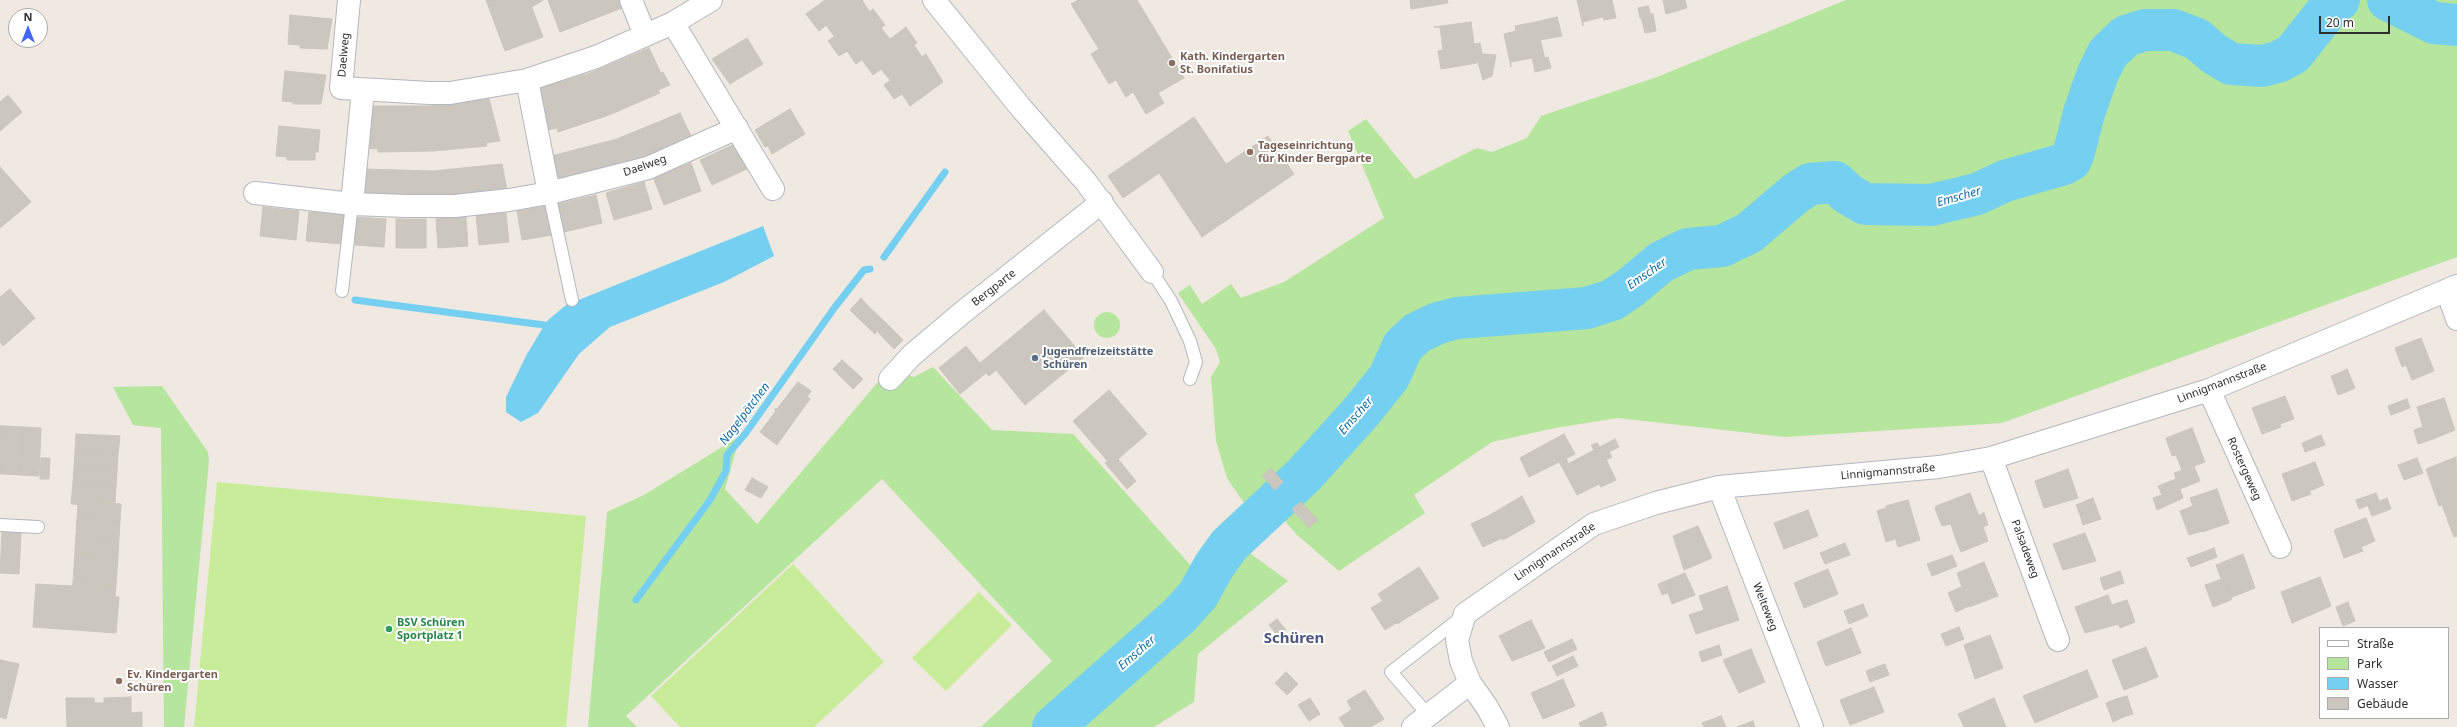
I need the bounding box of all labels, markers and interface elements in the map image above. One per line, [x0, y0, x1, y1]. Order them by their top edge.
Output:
north arrow [8, 8, 48, 48]
scale bar [2321, 8, 2392, 34]
text: N [24, 9, 32, 24]
text: 20 m [2326, 14, 2354, 31]
street label: Daelweg [335, 32, 353, 78]
place label: Kath. Kindergarten St. Bonifatius [1180, 50, 1285, 76]
marker: Kath. Kindergarten St. Bonifatius [1167, 58, 1177, 68]
place label: Tageseinrichtung für Kinder Bergparte [1258, 139, 1372, 165]
marker: Tageseinrichtung für Kinder Bergparte [1245, 147, 1255, 157]
street label: Daelweg [622, 152, 668, 180]
water label: Emscher [1935, 184, 1983, 210]
water label: Emscher [1624, 255, 1670, 293]
street label: Bergparte [969, 267, 1019, 309]
place label: Jugendfreizeitstätte Schüren [1043, 345, 1153, 371]
marker: Jugendfreizeitstätte Schüren [1030, 353, 1040, 363]
street label: Linnigmannstraße [2175, 360, 2269, 406]
water label: Nagelpötchen [717, 380, 773, 448]
water label: Emscher [1336, 394, 1376, 438]
street label: Rostergeweg [2224, 435, 2264, 503]
street label: Linnigmannstraße [1840, 461, 1936, 483]
street label: Palsadeweg [2008, 518, 2042, 580]
street label: Linnigmannstraße [1512, 520, 1598, 584]
street label: Welteweg [1750, 581, 1780, 633]
place label: BSV Schüren Sportplatz 1 [397, 616, 465, 642]
marker: BSV Schüren Sportplatz 1 [384, 624, 394, 634]
legend [2319, 627, 2449, 719]
district label: Schüren [1264, 630, 1324, 648]
water label: Emscher [1115, 633, 1159, 673]
text: Straße [2357, 635, 2394, 652]
text: Park [2357, 655, 2382, 672]
place label: Ev. Kindergarten Schüren [127, 668, 218, 694]
text: Wasser [2357, 675, 2398, 692]
marker: Ev. Kindergarten Schüren [114, 676, 124, 686]
text: Gebäude [2357, 695, 2408, 712]

